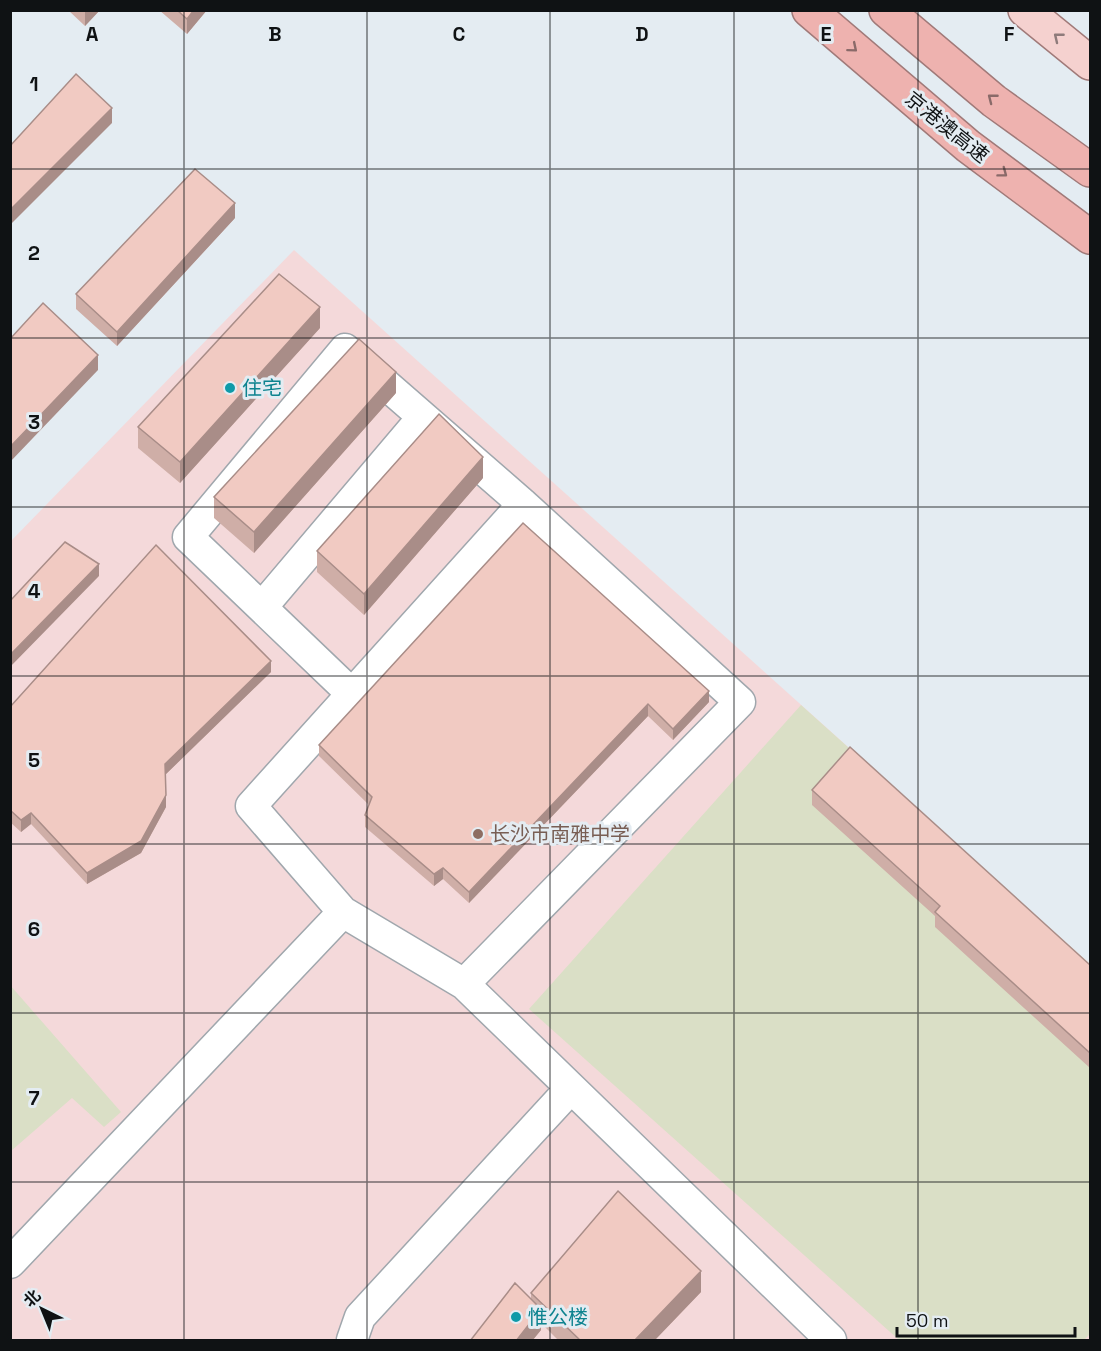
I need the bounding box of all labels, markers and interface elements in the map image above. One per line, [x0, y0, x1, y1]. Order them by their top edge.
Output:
text: A [86, 21, 99, 47]
text: B [268, 21, 282, 47]
text: C [453, 21, 466, 47]
text: D [635, 21, 649, 47]
text: E [820, 21, 832, 47]
text: F [1004, 21, 1015, 47]
one-way arrow [1054, 33, 1065, 44]
one-way arrow [846, 41, 857, 52]
text: 1 [29, 71, 39, 97]
street label: 京港澳高速 [900, 85, 994, 169]
one-way arrow [988, 95, 999, 106]
one-way arrow [997, 165, 1008, 176]
text: 2 [28, 240, 40, 266]
place label: 住宅 [242, 375, 282, 401]
marker: 住宅 [223, 381, 237, 395]
text: 3 [28, 409, 40, 435]
text: 4 [28, 578, 41, 604]
text: 5 [28, 747, 40, 773]
place label: 长沙市南雅中学 [490, 821, 630, 847]
marker: 长沙市南雅中学 [471, 827, 485, 841]
text: 6 [28, 916, 40, 942]
text: 7 [28, 1085, 40, 1111]
north arrow [12, 1279, 72, 1339]
text: 北 [19, 1285, 45, 1312]
scale bar [897, 1300, 1076, 1338]
place label: 惟公楼 [528, 1304, 588, 1330]
text: 50 m [906, 1309, 948, 1332]
marker: 惟公楼 [509, 1310, 523, 1324]

